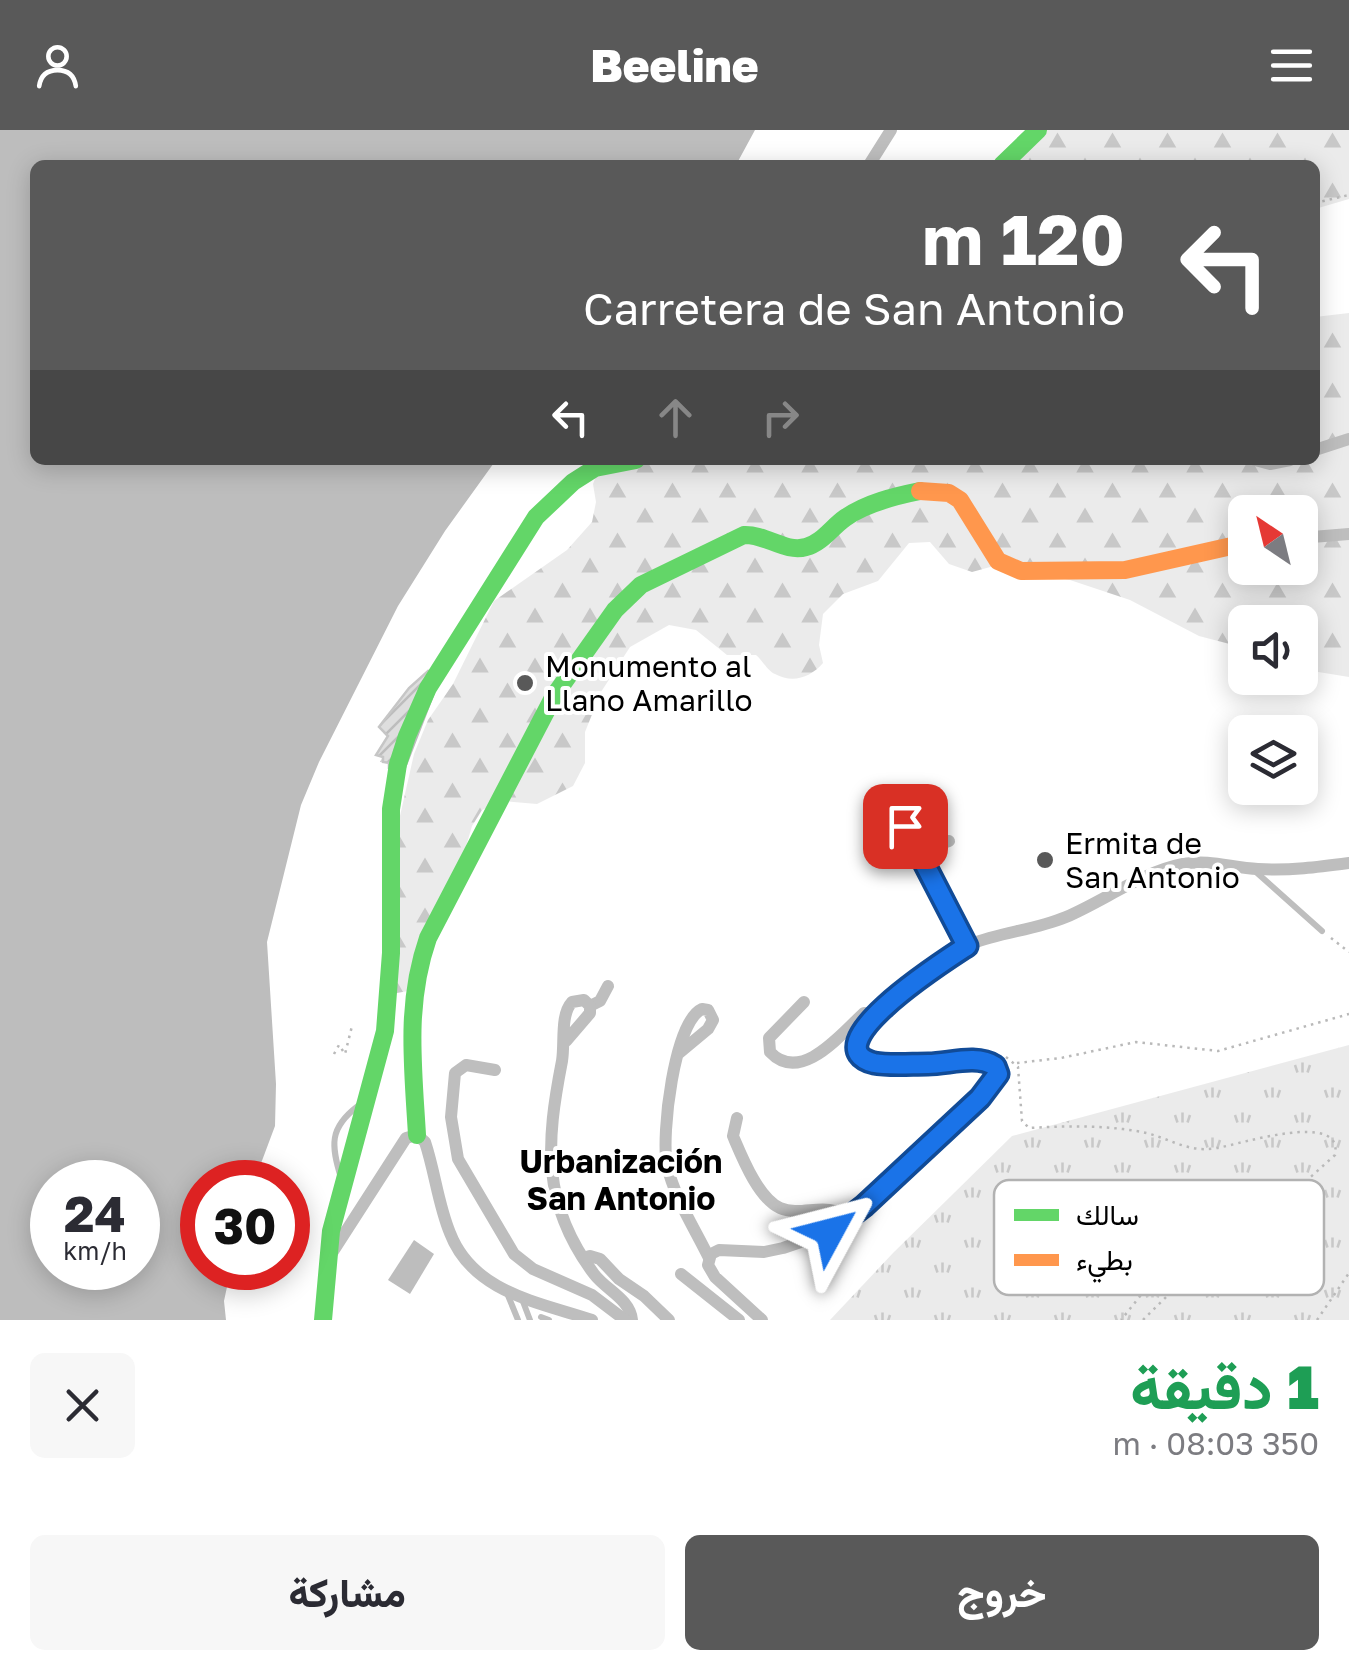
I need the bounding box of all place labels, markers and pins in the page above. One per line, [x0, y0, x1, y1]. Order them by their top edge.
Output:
place label: Monumento al Llano Amarillo [545, 648, 753, 718]
marker: Monumento al Llano Amarillo [514, 672, 536, 694]
pin [863, 784, 948, 869]
place label: Ermita de San Antonio [1065, 825, 1240, 895]
marker: Ermita de San Antonio [1034, 849, 1056, 871]

